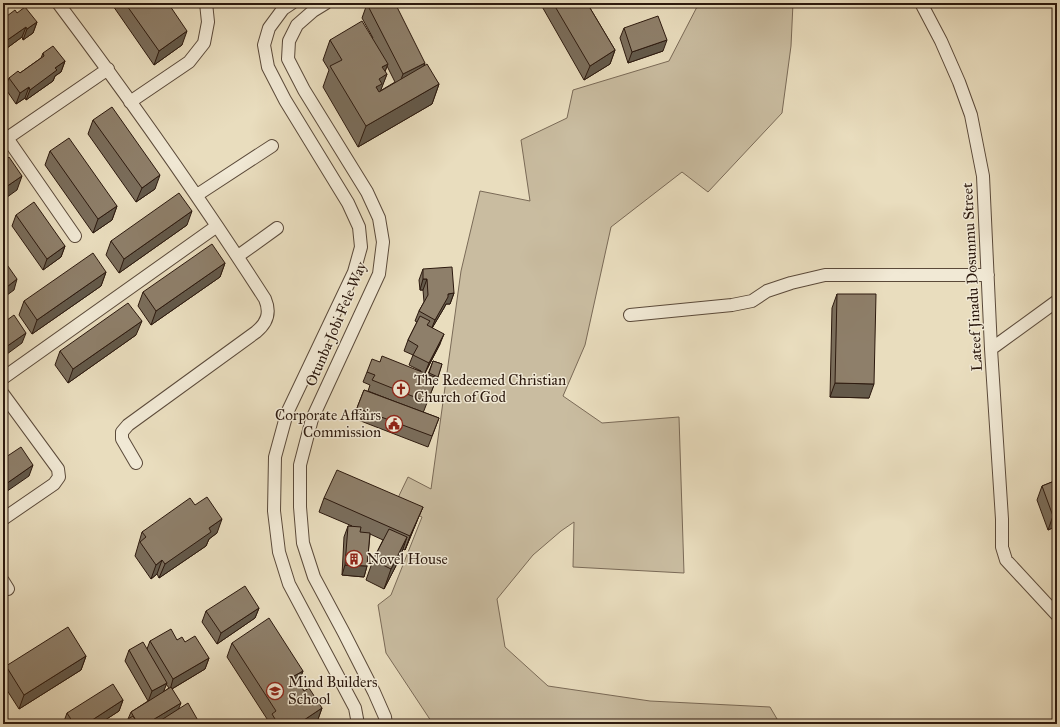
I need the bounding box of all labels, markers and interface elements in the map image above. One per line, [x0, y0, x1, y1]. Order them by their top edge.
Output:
street label: Lateef Jinadu Dosunmu Street [958, 181, 987, 372]
street label: Otunba Jobi Fele Way [302, 258, 372, 389]
place label: The Redeemed Christian Church of God [414, 371, 566, 406]
church icon: The Redeemed Christian Church of God [391, 379, 411, 399]
place label: Corporate Affairs Commission [275, 406, 381, 441]
public building icon: Corporate Affairs Commission [384, 414, 404, 434]
building icon: Novel House [344, 549, 364, 569]
place label: Novel House [367, 550, 448, 568]
place label: Mind Builders School [288, 673, 377, 708]
school or university icon: Mind Builders School [265, 681, 285, 701]

